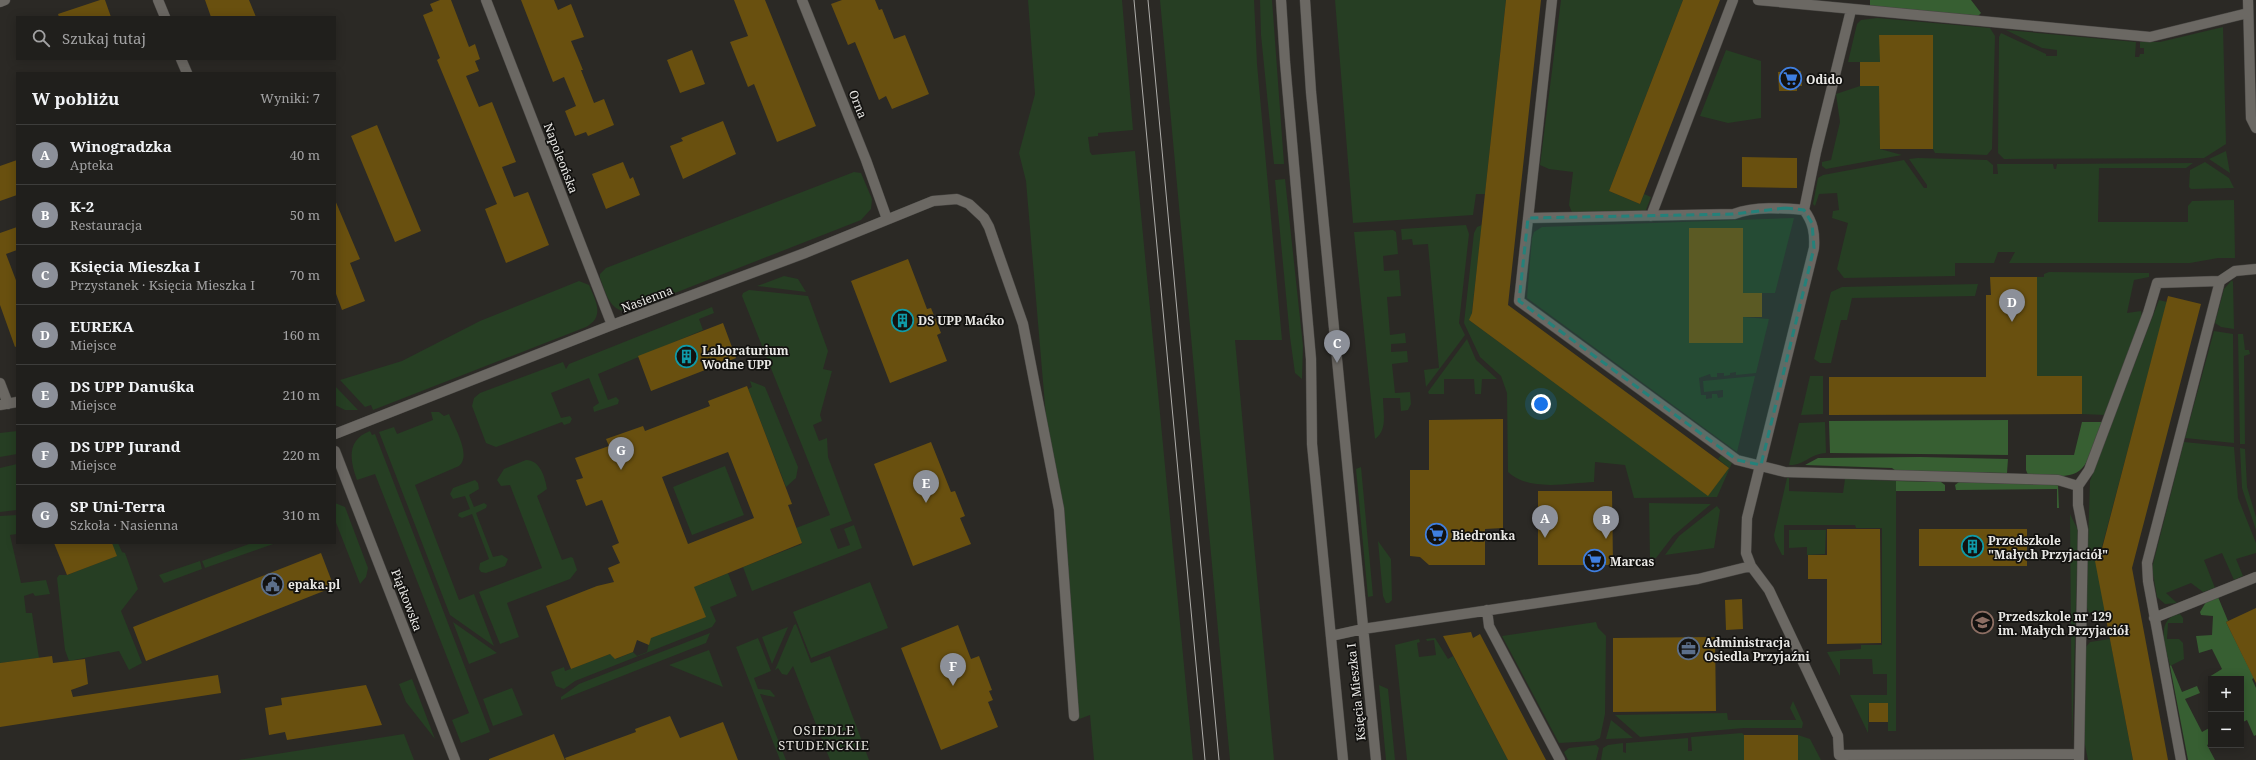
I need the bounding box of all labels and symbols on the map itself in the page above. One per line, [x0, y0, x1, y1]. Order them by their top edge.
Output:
supermarket icon: Odido [1777, 66, 1803, 92]
place label: Odido [1806, 71, 1843, 88]
street label: Orna [845, 87, 871, 121]
street label: Napoleońska [540, 120, 582, 196]
street label: Nasienna [619, 281, 675, 317]
pin: D [1999, 289, 2025, 322]
building icon: DS UPP Maćko [890, 307, 916, 333]
place label: DS UPP Maćko [918, 312, 1004, 329]
pin: C [1324, 330, 1350, 363]
place label: Laboraturium Wodne UPP [702, 342, 789, 373]
building icon: Laboraturium Wodne UPP [674, 344, 700, 370]
your location [1531, 394, 1551, 414]
pin: G [608, 437, 634, 470]
pin: E [913, 470, 939, 503]
pin: A [1532, 505, 1558, 538]
pin: B [1593, 506, 1619, 539]
supermarket icon: Biedronka [1423, 522, 1449, 548]
place label: Biedronka [1452, 527, 1515, 544]
place label: Przedszkole "Małych Przyjaciół" [1988, 532, 2108, 563]
building icon: Przedszkole "Małych Przyjaciół" [1960, 534, 1986, 560]
supermarket icon: Marcas [1582, 548, 1608, 574]
place label: Marcas [1610, 553, 1654, 570]
street label: Piątkowska [387, 566, 427, 634]
public building icon: epaka.pl [259, 571, 285, 597]
place label: epaka.pl [288, 576, 341, 593]
place label: Przedszkole nr 129 im. Małych Przyjaciół [1998, 608, 2129, 639]
school or university icon: Przedszkole nr 129 im. Małych Przyjaciół [1970, 610, 1996, 636]
place label: Administracja Osiedla Przyjaźni [1704, 634, 1811, 665]
office icon: Administracja Osiedla Przyjaźni [1675, 636, 1701, 662]
street label: Księcia Mieszka I [1342, 642, 1370, 742]
pin: F [940, 653, 966, 686]
district label: OSIEDLE STUDENCKIE [778, 721, 870, 754]

